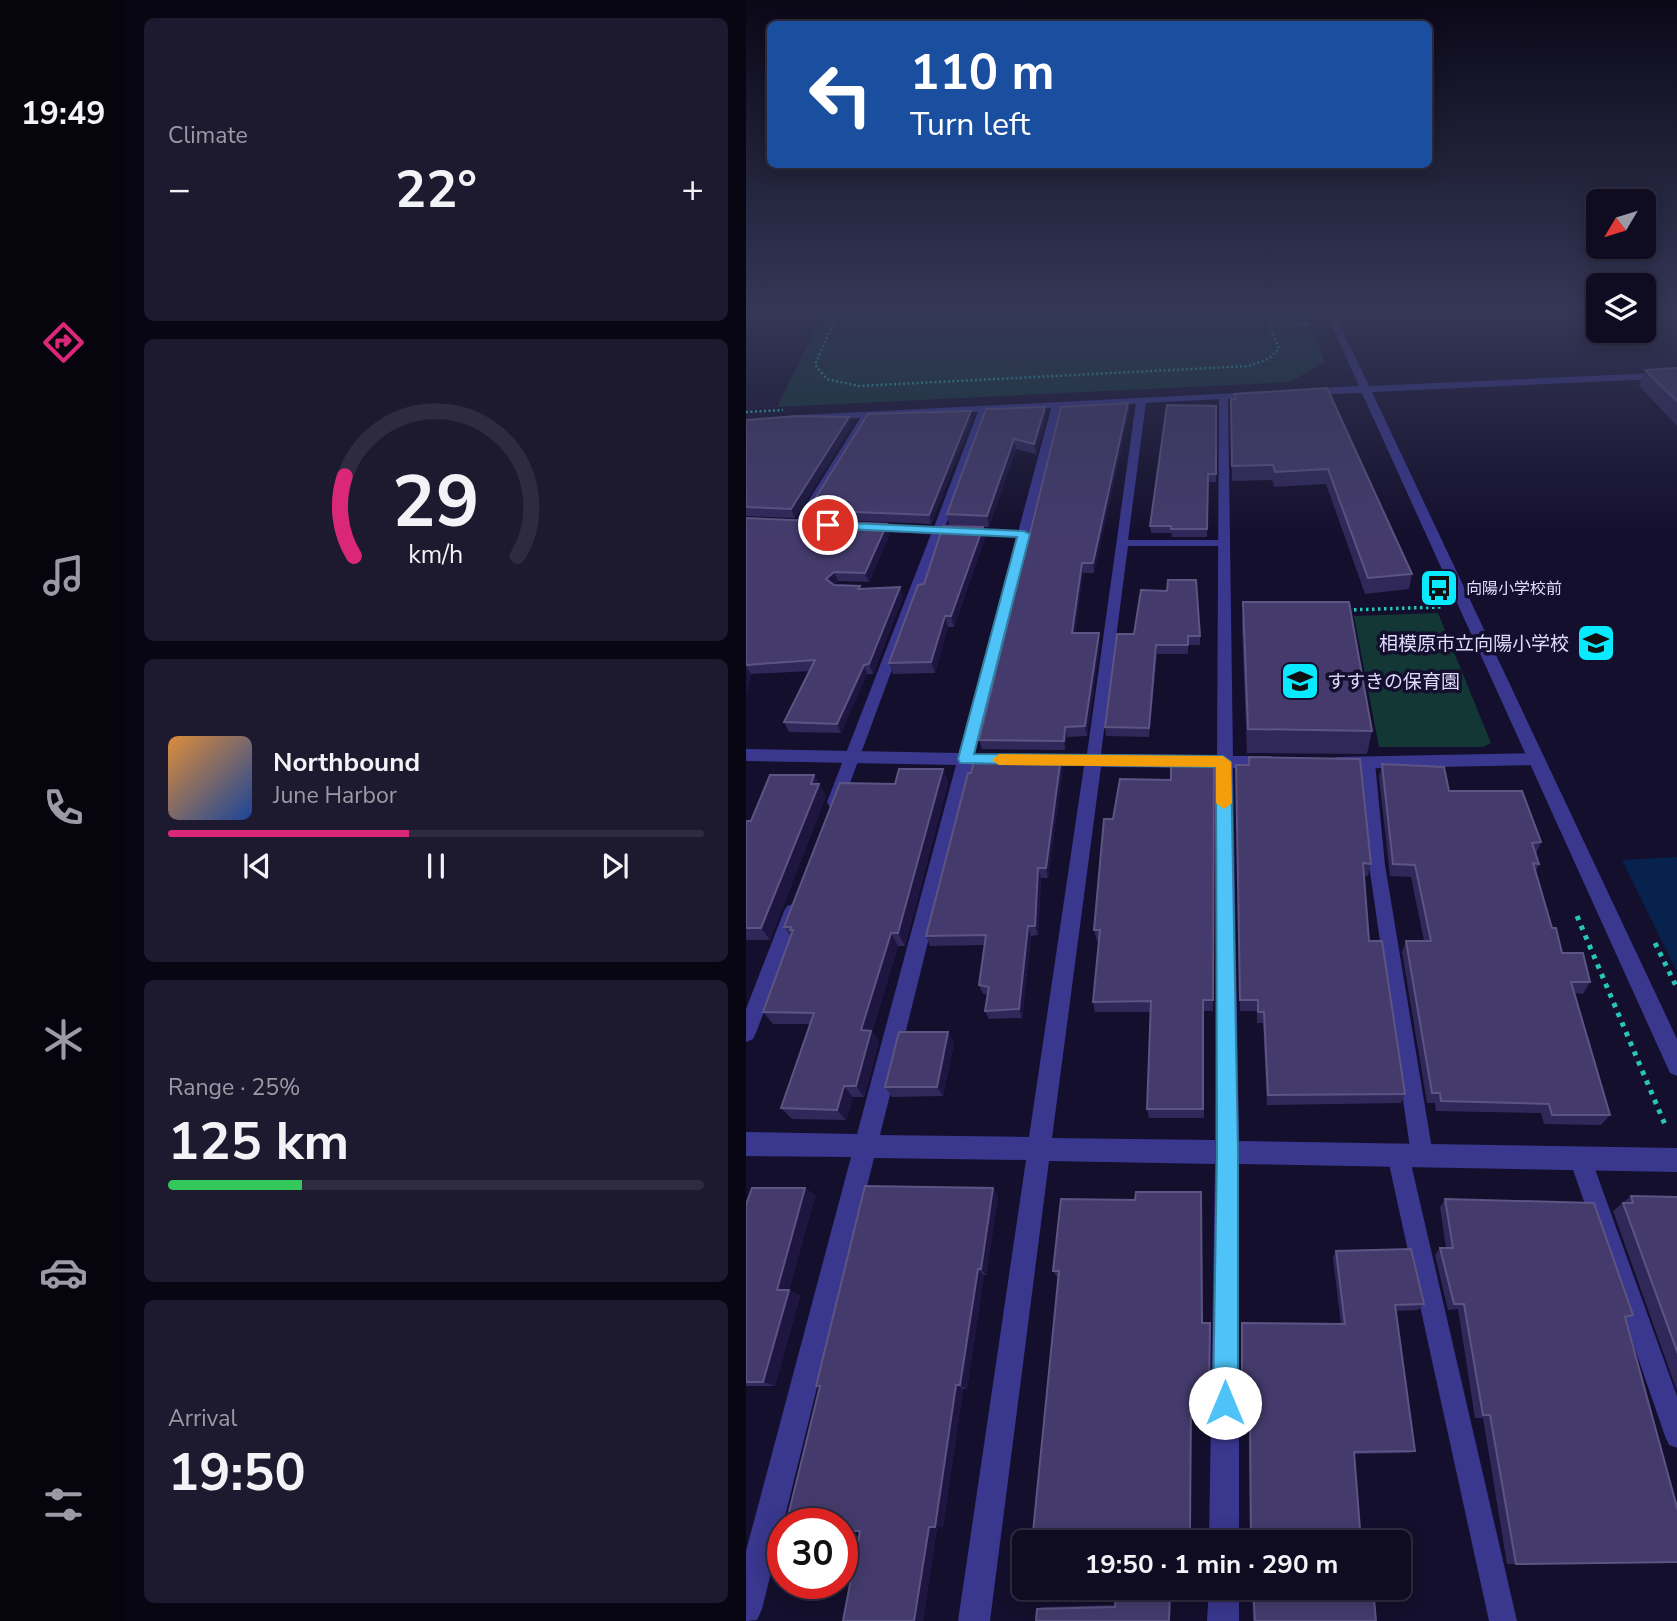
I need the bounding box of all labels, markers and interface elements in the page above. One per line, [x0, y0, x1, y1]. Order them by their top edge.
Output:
text: 110 m [910, 39, 1054, 106]
icon: left [795, 49, 886, 140]
text: 19:49 [21, 92, 105, 135]
text: Turn left [910, 103, 1030, 146]
text: Climate [168, 120, 248, 151]
text: 22° [395, 154, 477, 225]
text: − [168, 164, 191, 215]
text: + [681, 164, 704, 215]
north arrow [1586, 189, 1656, 259]
map controls [1586, 189, 1656, 343]
button: layers [1586, 273, 1656, 343]
icon: directions [39, 318, 88, 367]
text: 29 [392, 452, 480, 552]
pin [798, 495, 858, 555]
icon: arrive [809, 506, 847, 544]
text: km/h [408, 538, 464, 572]
icon: music [39, 551, 88, 600]
bus stop icon: 向陽小学校前 [1418, 567, 1460, 609]
place label: 向陽小学校前 [1466, 578, 1562, 600]
school or university icon: 相模原市立向陽小学校 [1575, 622, 1617, 664]
place label: 相模原市立向陽小学校 [1379, 631, 1569, 657]
school or university icon: すすきの保育園 [1279, 660, 1321, 702]
place label: すすきの保育園 [1327, 669, 1460, 695]
text: Northbound [273, 745, 420, 780]
text: June Harbor [273, 780, 397, 811]
icon: phone [39, 783, 88, 832]
icon: previous [238, 847, 276, 885]
icon: pause [417, 847, 455, 885]
icon: next [596, 847, 634, 885]
icon: climate [39, 1015, 88, 1064]
text: Range · 25% [168, 1072, 300, 1103]
text: 125 km [168, 1106, 349, 1177]
icon: car [39, 1248, 88, 1297]
position arrow [1188, 1366, 1262, 1440]
text: Arrival [168, 1403, 237, 1434]
text: 19:50 [168, 1437, 306, 1508]
icon: filters [39, 1480, 88, 1529]
speed limit sign: 30 [767, 1508, 858, 1599]
text: 19:50 · 1 min · 290 m [1085, 1547, 1338, 1582]

